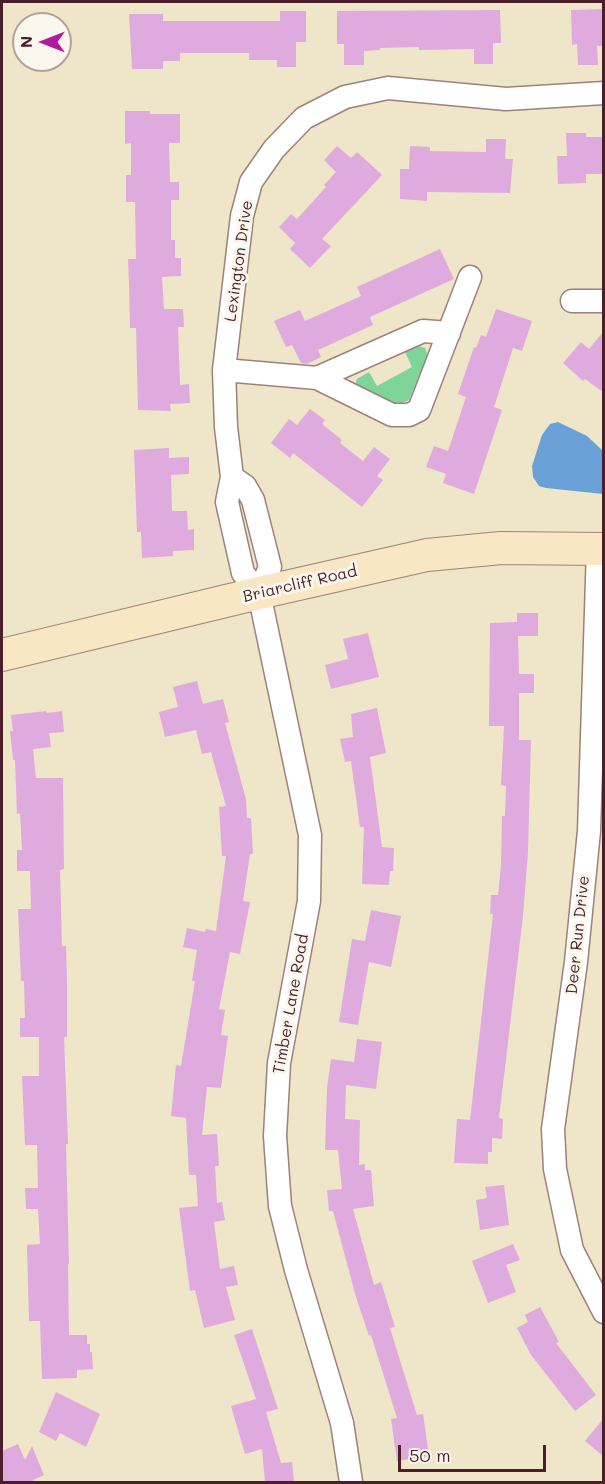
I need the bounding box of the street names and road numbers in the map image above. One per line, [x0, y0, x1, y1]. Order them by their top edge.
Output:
street label: Lexington Drive [221, 199, 257, 323]
street label: Briarcliff Road [241, 562, 359, 606]
street label: Deer Run Drive [562, 875, 594, 995]
street label: Timber Lane Road [269, 932, 313, 1076]

